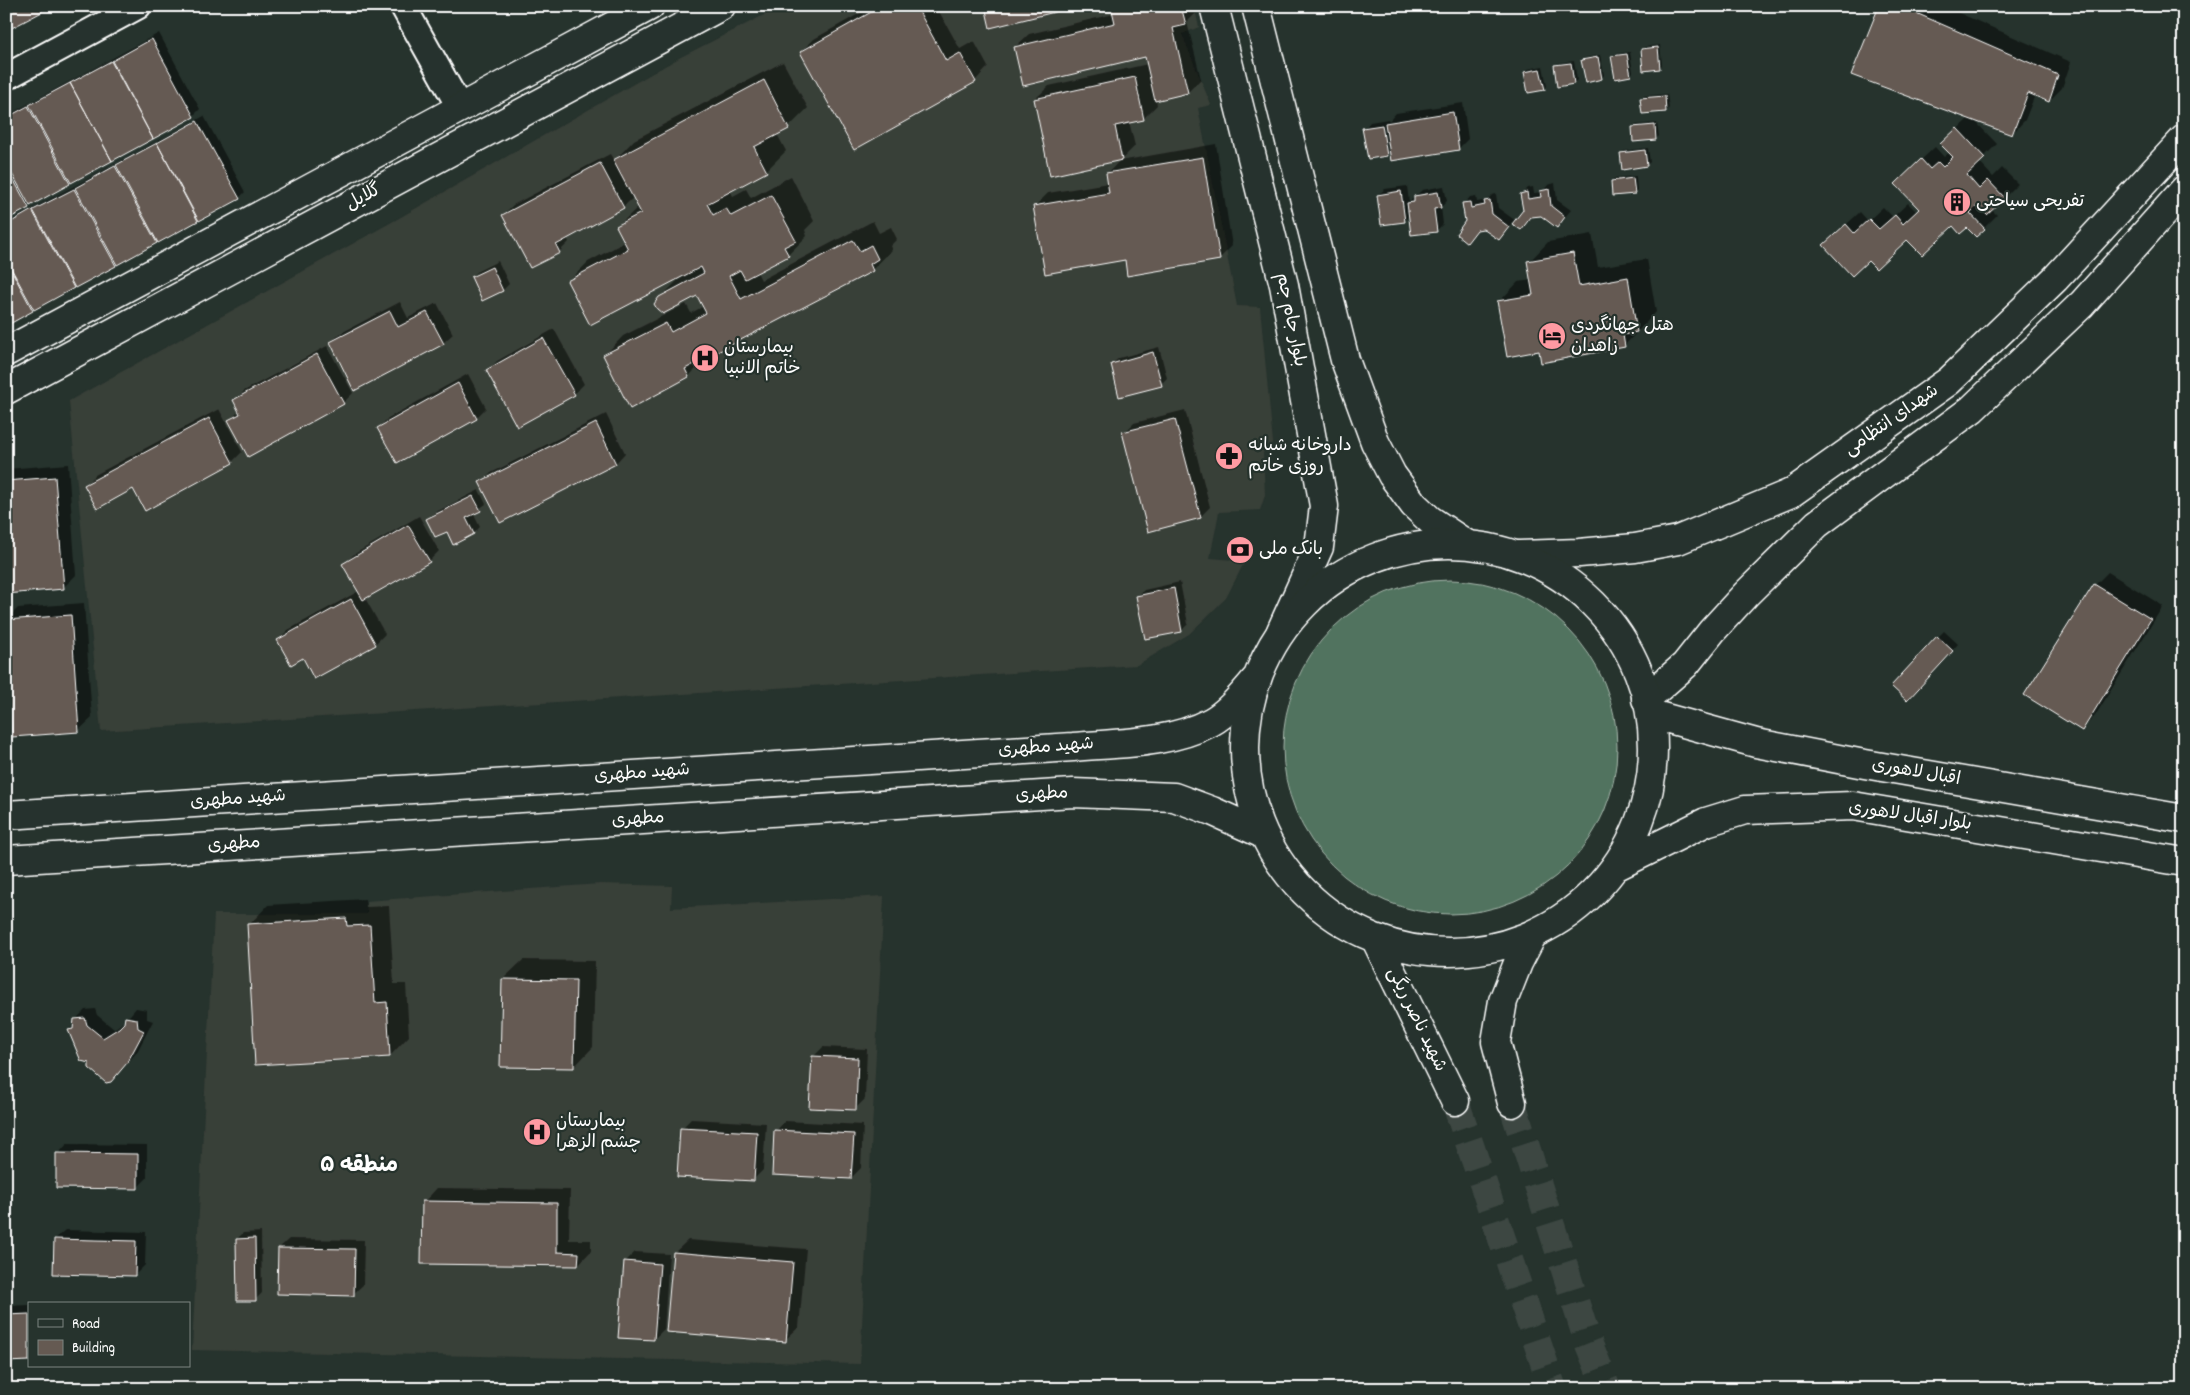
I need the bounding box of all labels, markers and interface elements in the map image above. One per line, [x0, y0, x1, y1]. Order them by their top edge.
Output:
street label: گلایل [342, 178, 386, 218]
building icon: تفریحی سیاحتی [1942, 187, 1972, 217]
place label: تفریحی سیاحتی [1976, 190, 2085, 215]
street label: بلوار جام جم [1269, 271, 1311, 369]
place label: هتل جهانگردی زاهدان [1571, 314, 1674, 360]
hotel icon: هتل جهانگردی زاهدان [1537, 321, 1567, 351]
place label: بیمارستان خاتم الانبیا [724, 336, 801, 382]
hospital icon: بیمارستان خاتم الانبیا [690, 343, 720, 373]
street label: شهدای انتظامی [1840, 379, 1944, 463]
place label: داروخانه شبانه روزی خاتم [1248, 434, 1352, 480]
pharmacy icon: داروخانه شبانه روزی خاتم [1214, 441, 1244, 471]
bank icon: بانک ملی [1225, 535, 1255, 565]
place label: بانک ملی [1259, 538, 1323, 563]
street label: شهید مطهری [997, 732, 1095, 764]
street label: اقبال لاهوری [1870, 753, 1962, 793]
street label: شهید مطهری [593, 758, 691, 790]
street label: مطهری [1015, 781, 1069, 809]
street label: شهید مطهری [189, 784, 287, 816]
street label: بلوار اقبال لاهوری [1847, 796, 1973, 838]
street label: مطهری [611, 806, 665, 834]
street label: مطهری [207, 831, 261, 859]
street label: شهید ناصر ریگی [1380, 964, 1452, 1076]
place label: بیمارستان چشم الزهرا [556, 1110, 641, 1156]
hospital icon: بیمارستان چشم الزهرا [522, 1117, 552, 1147]
district label: منطقه ۵ [320, 1151, 398, 1182]
legend [28, 1302, 190, 1368]
text: Road [72, 1314, 100, 1336]
text: Building [72, 1338, 115, 1360]

